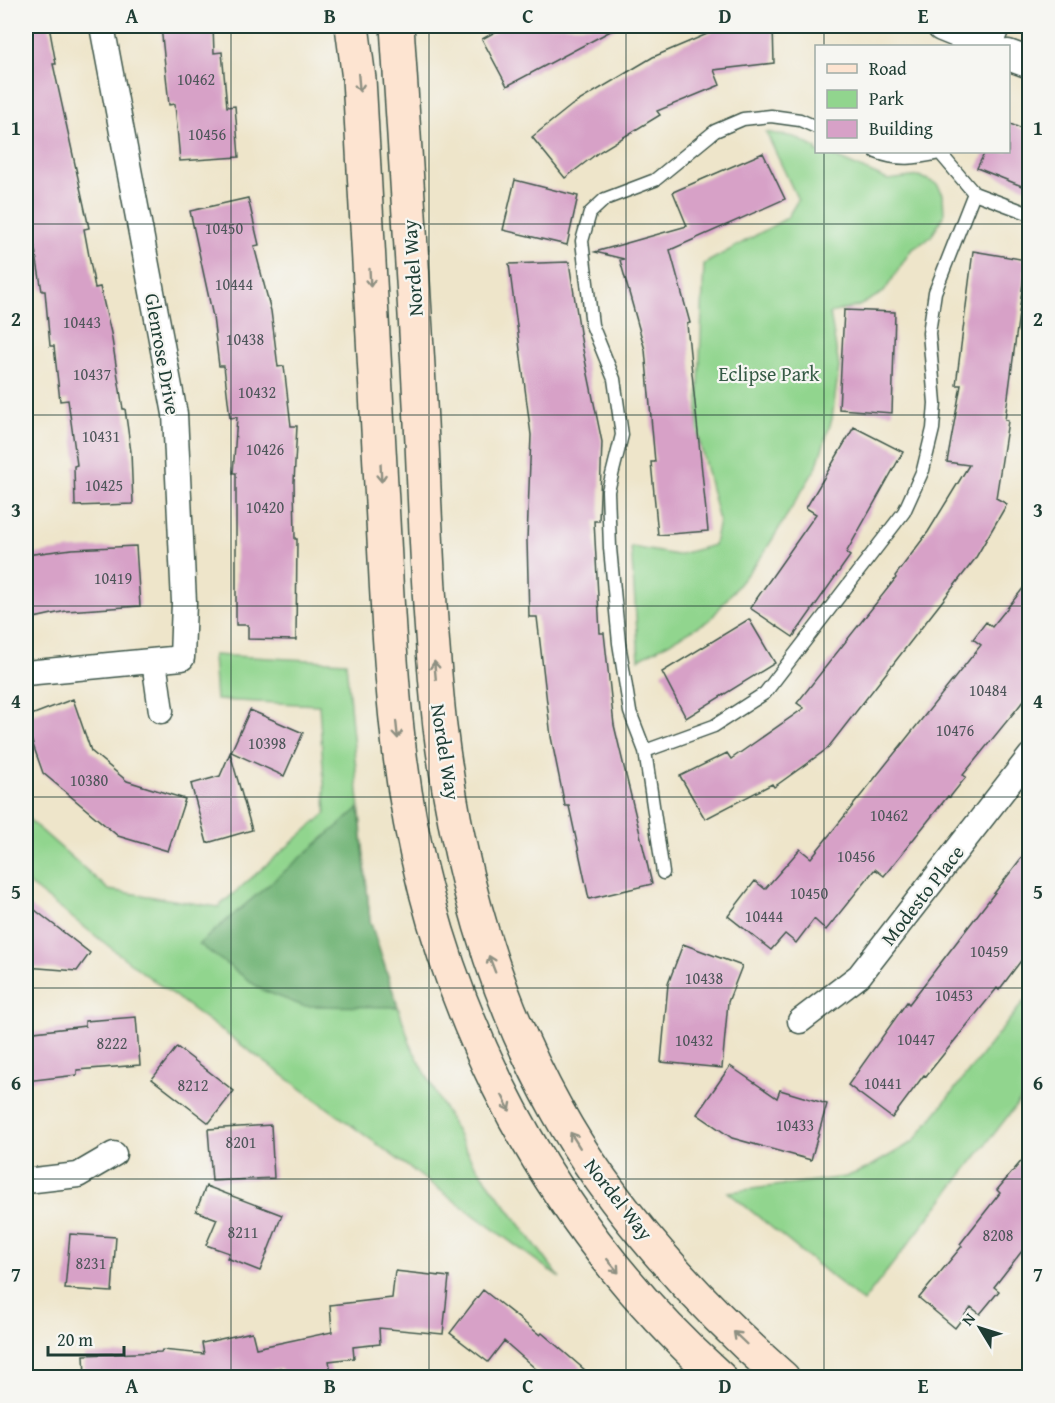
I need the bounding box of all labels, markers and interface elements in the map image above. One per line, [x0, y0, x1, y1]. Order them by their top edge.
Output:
text: A [126, 1, 139, 30]
text: B [324, 1, 336, 30]
text: C [522, 1, 534, 30]
text: D [718, 1, 732, 30]
text: E [918, 1, 929, 30]
legend [815, 45, 1010, 153]
text: Road [869, 55, 907, 82]
house number: 10462 [177, 67, 215, 91]
one-way arrow [354, 73, 365, 93]
text: Park [869, 85, 905, 112]
text: 1 [11, 113, 21, 142]
text: 1 [1033, 113, 1043, 142]
text: Building [869, 115, 933, 142]
house number: 10456 [188, 122, 227, 146]
house number: 10450 [205, 216, 244, 240]
street label: Nordel Way [394, 219, 430, 317]
one-way arrow [365, 268, 376, 288]
house number: 10444 [215, 272, 254, 296]
street label: Glenrose Drive [138, 291, 188, 417]
text: 2 [11, 304, 21, 333]
text: 2 [1033, 304, 1043, 333]
house number: 10443 [63, 310, 101, 334]
house number: 10438 [226, 327, 265, 351]
park label: Eclipse Park [718, 359, 820, 388]
house number: 10437 [73, 362, 112, 386]
house number: 10432 [238, 380, 276, 404]
house number: 10431 [82, 424, 120, 448]
house number: 10426 [246, 437, 285, 461]
one-way arrow [375, 462, 386, 482]
house number: 10425 [85, 473, 123, 497]
text: 3 [11, 495, 21, 524]
house number: 10420 [246, 495, 285, 519]
text: 3 [1033, 495, 1043, 524]
house number: 10419 [94, 566, 133, 590]
one-way arrow [429, 661, 440, 681]
house number: 10484 [969, 678, 1008, 702]
text: 4 [11, 686, 21, 715]
text: 4 [1033, 686, 1043, 715]
street label: Nordel Way [424, 702, 468, 802]
house number: 10476 [936, 718, 975, 742]
one-way arrow [392, 720, 403, 740]
house number: 10398 [248, 731, 287, 755]
house number: 10380 [70, 768, 109, 792]
house number: 10462 [870, 803, 908, 827]
street label: Modesto Place [874, 839, 970, 951]
house number: 10456 [837, 844, 876, 868]
text: 5 [11, 877, 21, 906]
text: 5 [1033, 877, 1043, 906]
house number: 10450 [790, 881, 829, 905]
house number: 10444 [745, 904, 784, 928]
house number: 10459 [970, 939, 1009, 963]
one-way arrow [486, 955, 497, 974]
house number: 10438 [685, 966, 724, 990]
house number: 10453 [935, 983, 973, 1007]
house number: 10447 [897, 1027, 936, 1051]
house number: 10432 [675, 1028, 713, 1052]
house number: 8222 [97, 1031, 127, 1055]
text: 6 [11, 1068, 21, 1097]
text: 6 [1033, 1068, 1043, 1097]
house number: 10441 [864, 1071, 902, 1095]
house number: 8212 [178, 1073, 208, 1097]
one-way arrow [501, 1094, 513, 1112]
house number: 10433 [776, 1113, 814, 1137]
house number: 8201 [226, 1130, 256, 1154]
one-way arrow [569, 1132, 581, 1149]
street label: Nordel Way [578, 1152, 660, 1246]
house number: 8211 [228, 1220, 258, 1244]
house number: 8208 [983, 1223, 1014, 1247]
house number: 8231 [76, 1251, 106, 1275]
one-way arrow [606, 1258, 620, 1273]
text: 7 [11, 1259, 21, 1288]
text: 7 [1033, 1259, 1043, 1288]
north arrow [950, 1298, 1010, 1358]
text: N [955, 1307, 981, 1330]
scale bar [48, 1319, 124, 1357]
text: 20 m [57, 1326, 93, 1353]
one-way arrow [732, 1331, 747, 1345]
text: A [126, 1371, 139, 1400]
text: B [324, 1371, 336, 1400]
text: C [522, 1371, 534, 1400]
text: D [718, 1371, 732, 1400]
text: E [918, 1371, 929, 1400]

